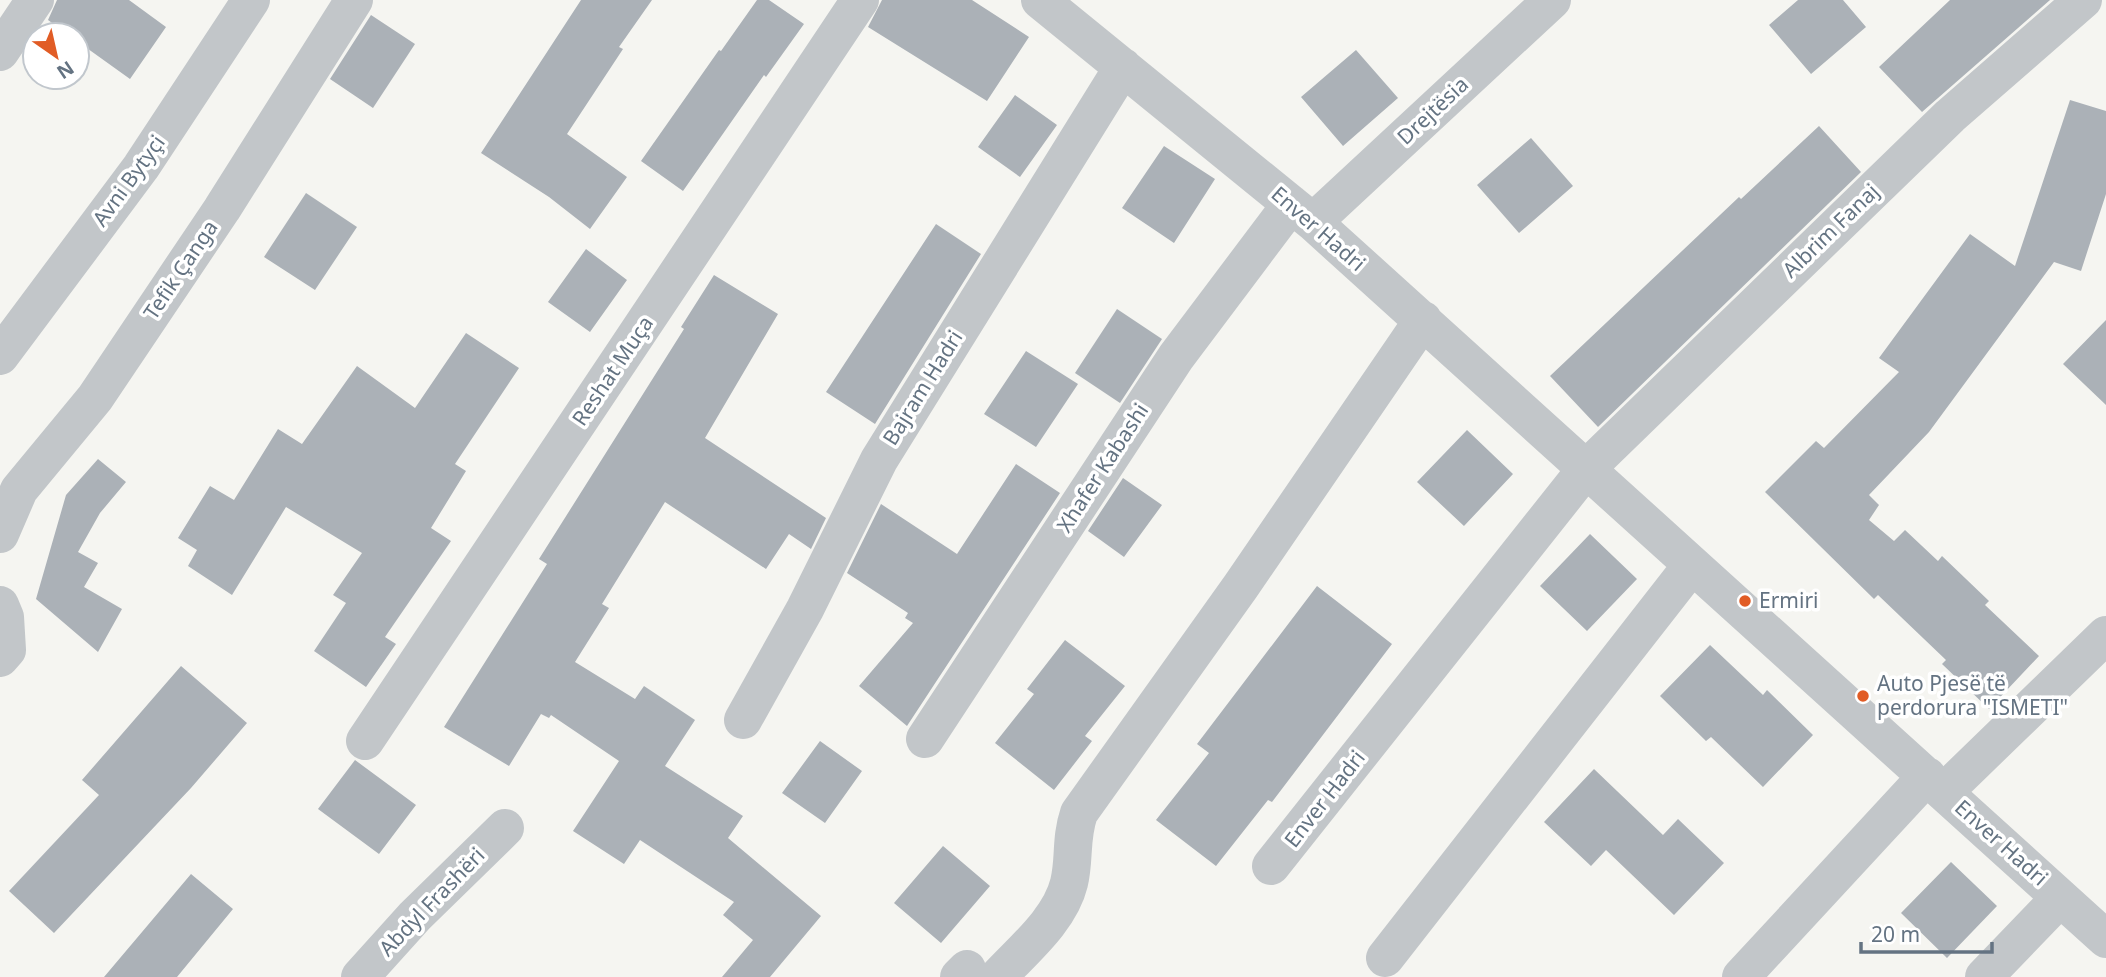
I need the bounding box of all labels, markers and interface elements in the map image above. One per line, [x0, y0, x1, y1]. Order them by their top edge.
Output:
north arrow [21, 21, 91, 91]
text: N [52, 55, 79, 85]
street label: Drejtësia [1391, 70, 1474, 150]
street label: Avni Bytyçi [86, 129, 171, 232]
street label: Albrim Fanaj [1776, 177, 1885, 283]
street label: Enver Hadri [1266, 180, 1371, 277]
street label: Tefik Çanga [137, 214, 224, 325]
street label: Reshat Muça [565, 310, 659, 431]
street label: Bajram Hadri [876, 325, 969, 450]
street label: Xhafer Kabashi [1050, 398, 1154, 537]
place label: Ermiri [1759, 586, 1819, 614]
marker: Ermiri [1737, 593, 1753, 609]
place label: Auto Pjesë të perdorura "ISMETI" [1877, 669, 2068, 721]
marker: Auto Pjesë të perdorura "ISMETI" [1855, 688, 1871, 704]
street label: Enver Hadri [1278, 744, 1371, 853]
street label: Enver Hadri [1949, 793, 2054, 891]
street label: Abdyl Frashëri [372, 841, 490, 962]
scale bar [1861, 911, 1992, 955]
text: 20 m [1871, 920, 1920, 948]

